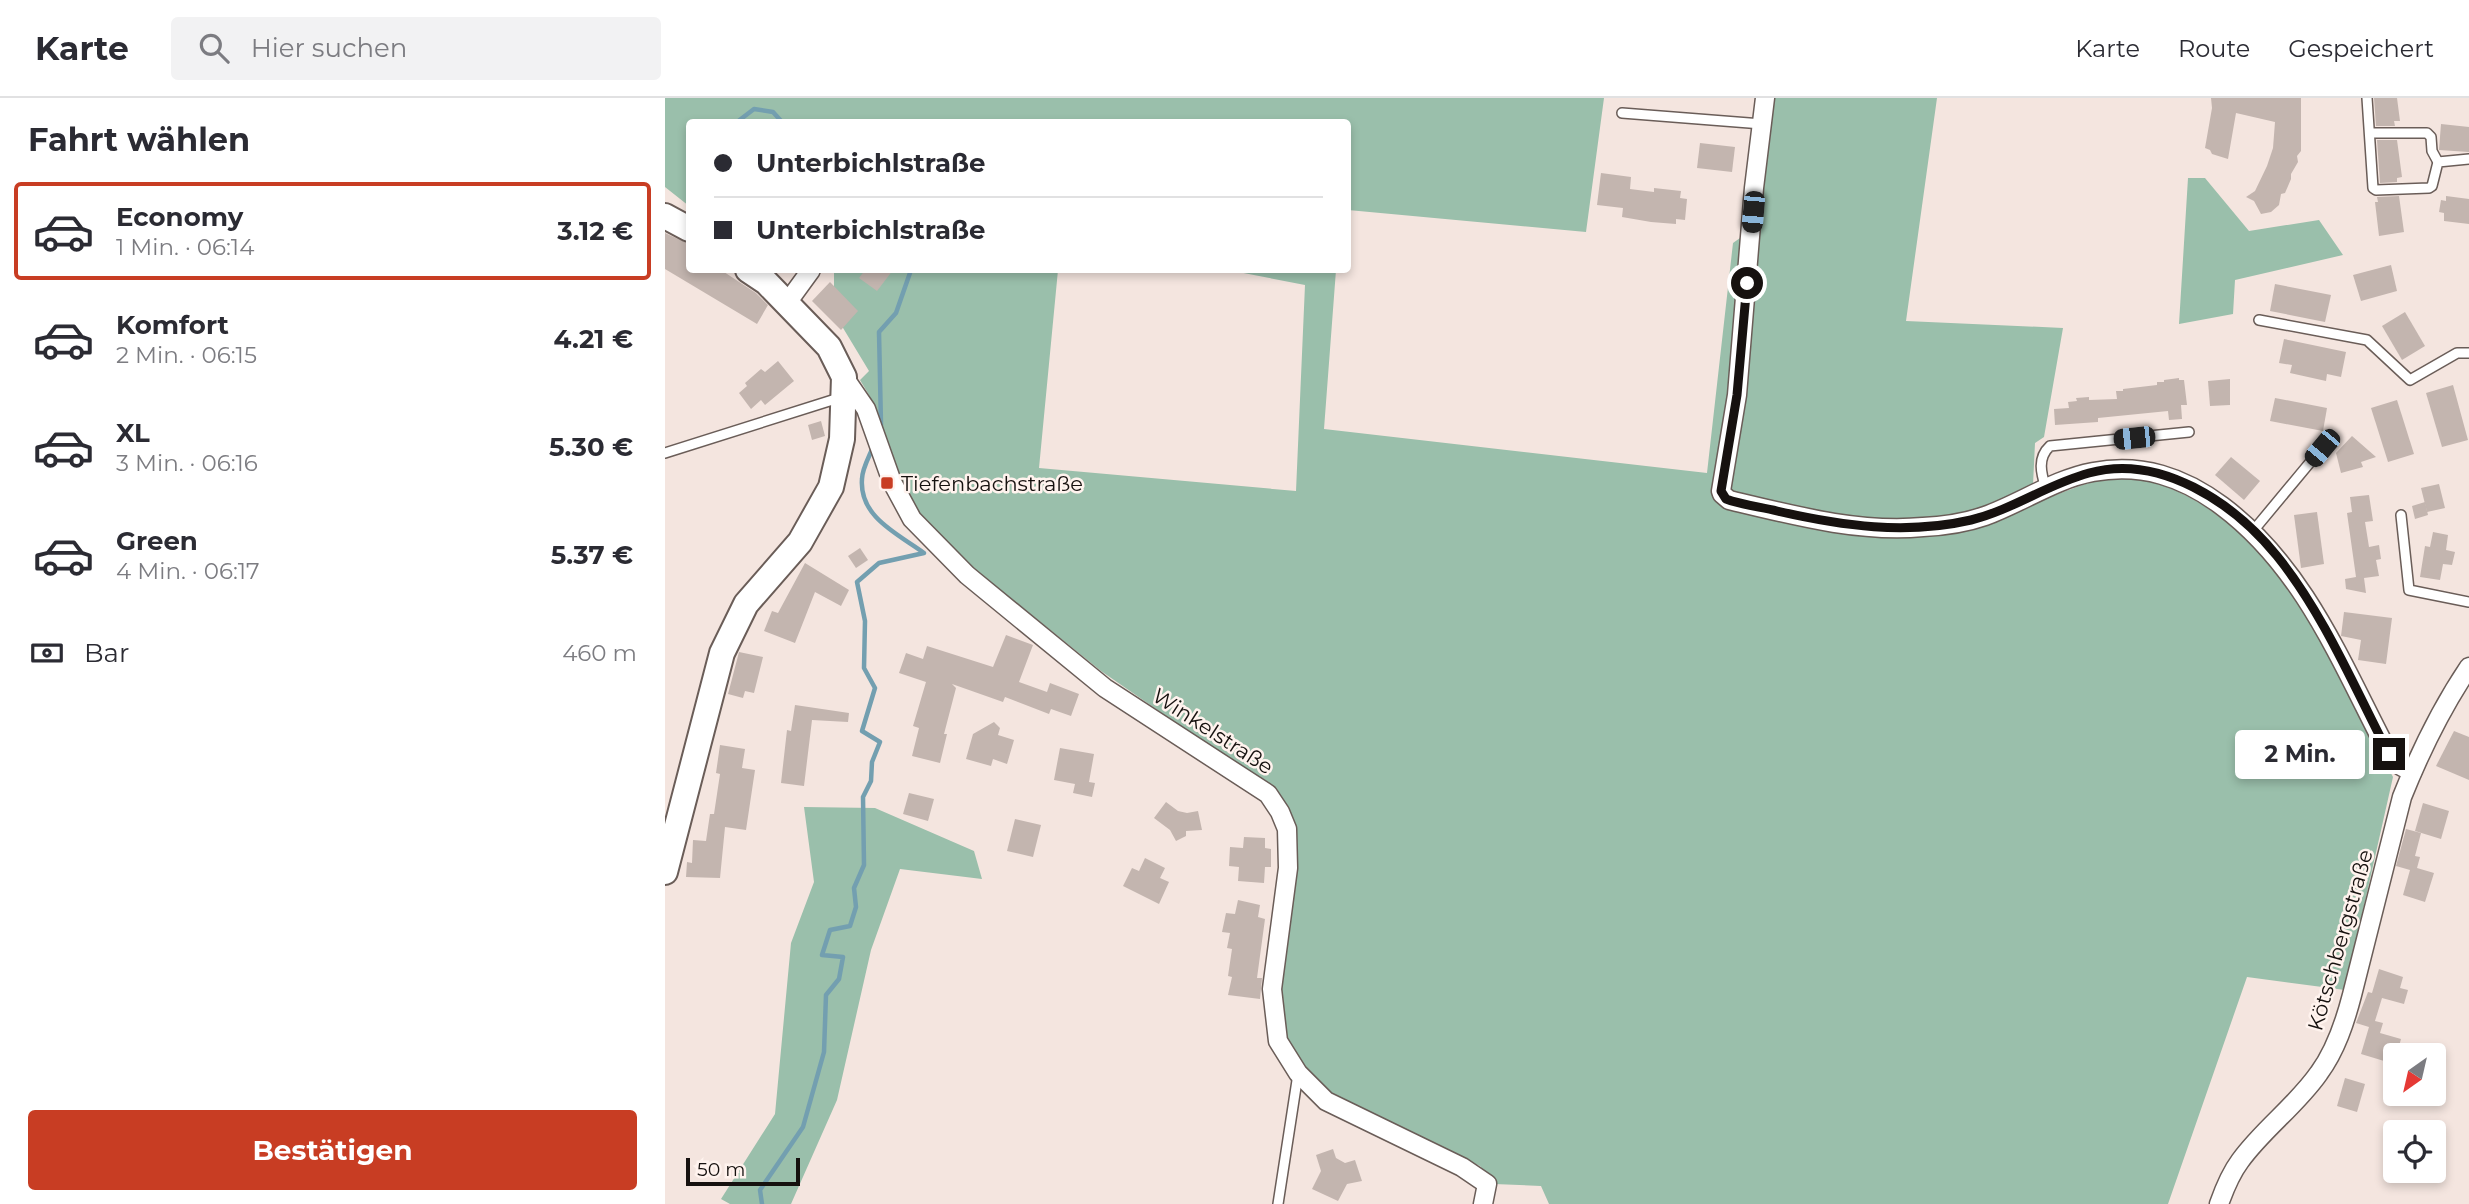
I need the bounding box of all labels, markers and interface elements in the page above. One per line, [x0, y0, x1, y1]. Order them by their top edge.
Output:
search box [171, 17, 661, 80]
text: Karte [35, 28, 129, 68]
icon: search [195, 29, 233, 67]
text: Hier suchen [251, 32, 407, 64]
text: Karte [2075, 34, 2140, 63]
text: Route [2178, 34, 2250, 63]
text: Gespeichert [2288, 34, 2434, 63]
text: Fahrt wählen [28, 120, 250, 159]
text: Unterbichlstraße [756, 147, 985, 179]
car [1741, 190, 1766, 234]
icon: car [32, 200, 95, 263]
text: Economy [116, 201, 243, 233]
text: Unterbichlstraße [756, 214, 985, 246]
text: 3.12 € [557, 215, 633, 247]
text: 1 Min. · 06:14 [116, 233, 254, 261]
route start [1731, 267, 1763, 299]
icon: car [32, 308, 95, 371]
text: Komfort [116, 309, 229, 341]
text: 4.21 € [554, 323, 633, 355]
text: 2 Min. · 06:15 [116, 341, 257, 369]
icon: car [32, 416, 95, 479]
text: XL [116, 417, 150, 449]
car [2113, 425, 2156, 451]
car [2301, 425, 2344, 471]
text: 5.30 € [549, 431, 633, 463]
text: 3 Min. · 06:16 [116, 449, 258, 477]
place label: Tiefenbachstraße [901, 471, 1083, 496]
marker: Tiefenbachstraße [879, 475, 895, 491]
icon: car [32, 524, 95, 587]
text: Green [116, 525, 198, 557]
text: 5.37 € [551, 539, 633, 571]
text: 4 Min. · 06:17 [116, 557, 260, 585]
icon: cash [28, 634, 66, 672]
text: Bar [84, 637, 129, 669]
text: 460 m [562, 639, 637, 667]
street label: Winkelstraße [1148, 683, 1278, 779]
callout: 2 Min. [2235, 730, 2365, 778]
route end [2373, 738, 2405, 770]
text: 2 Min. [2265, 740, 2335, 768]
street label: Kötschbergstraße [2302, 847, 2378, 1033]
north arrow [2383, 1043, 2447, 1106]
map controls [2383, 1043, 2446, 1183]
button: Bestätigen [28, 1110, 637, 1190]
button: locate [2383, 1120, 2446, 1183]
scale bar [686, 1155, 800, 1187]
text: 50 m [697, 1158, 745, 1181]

